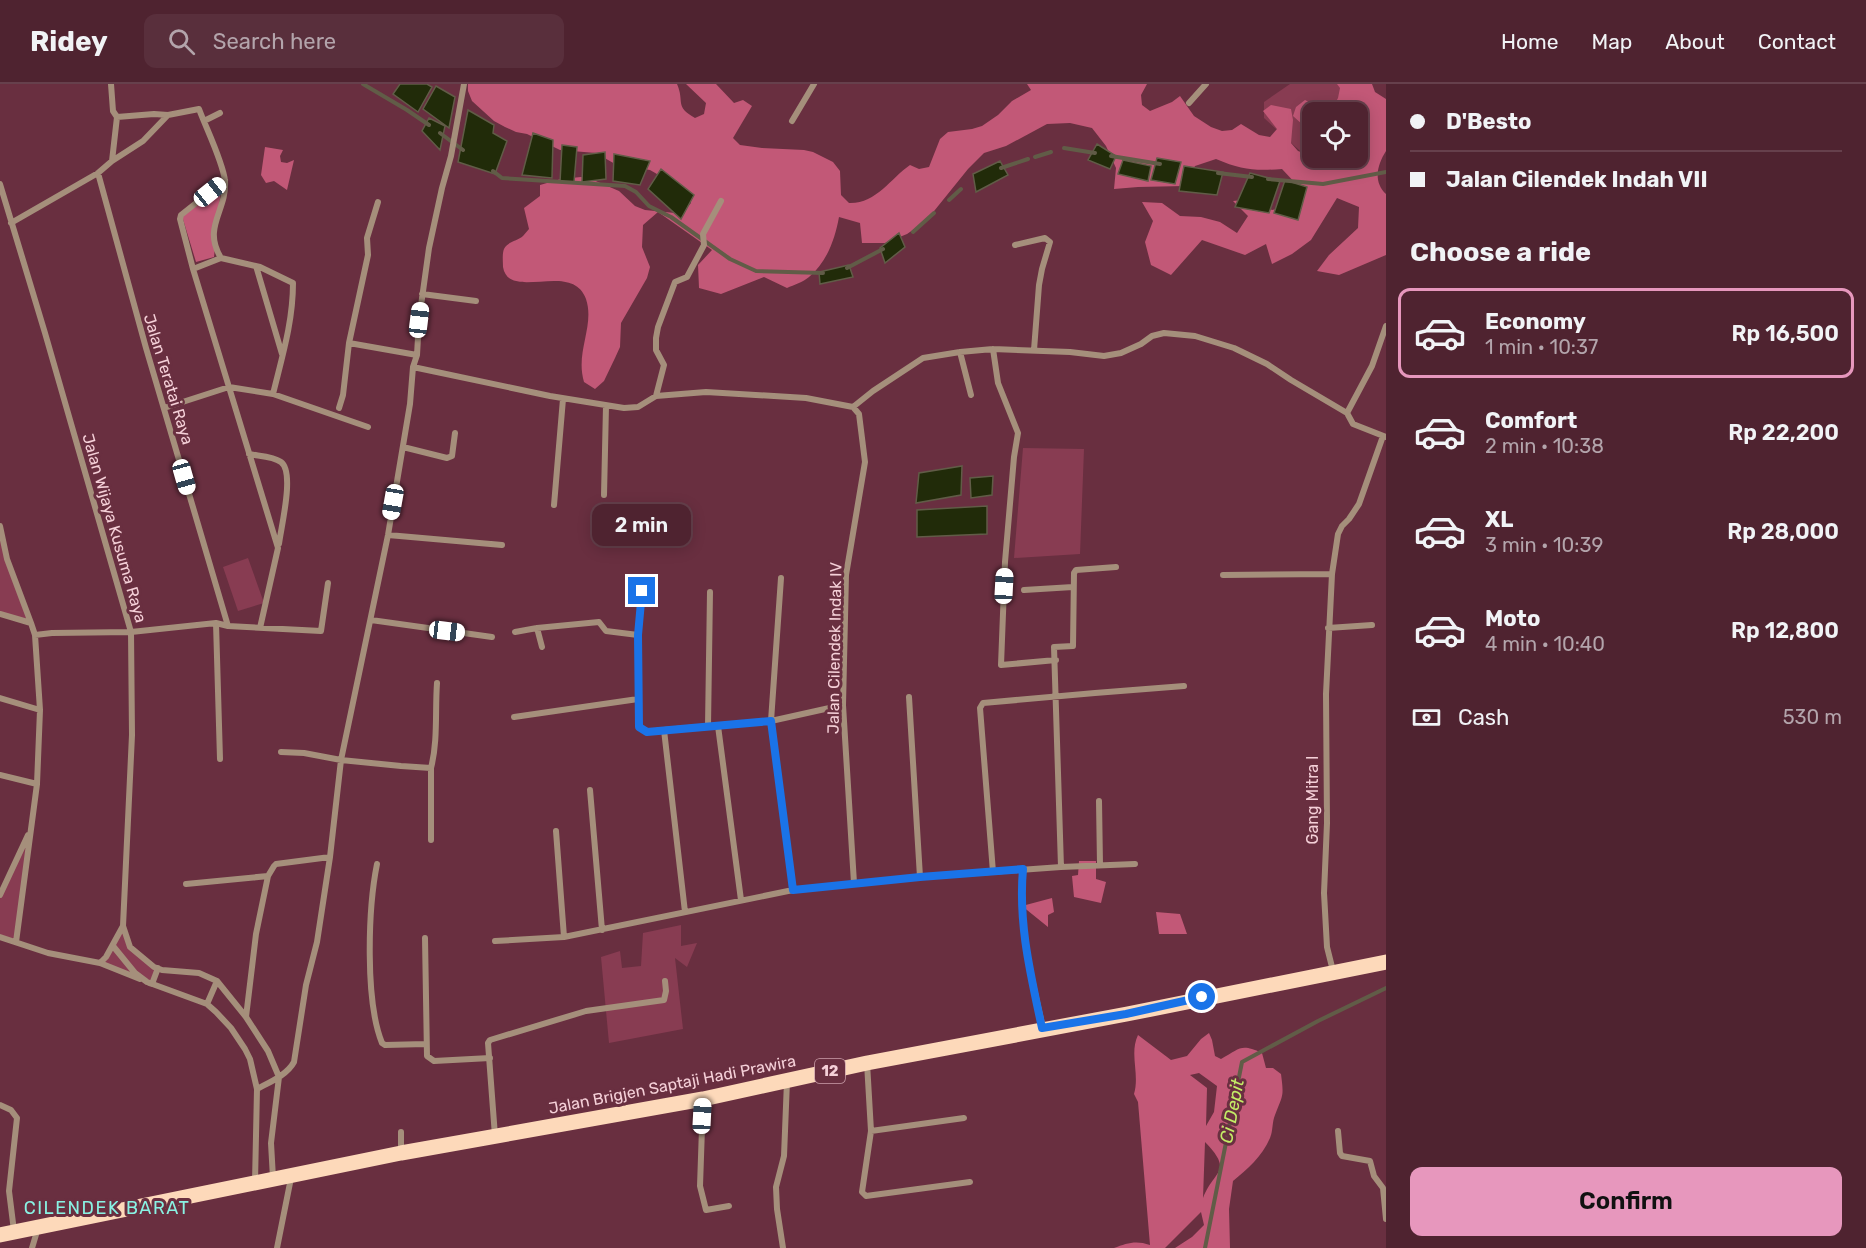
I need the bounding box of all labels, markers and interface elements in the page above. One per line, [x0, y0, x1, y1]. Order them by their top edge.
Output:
search box [144, 14, 564, 68]
text: Ridey [30, 25, 108, 58]
icon: search [165, 25, 198, 58]
text: Search here [213, 28, 336, 55]
text: Home [1501, 29, 1558, 54]
text: Map [1591, 29, 1632, 54]
text: About [1665, 29, 1725, 54]
text: Contact [1758, 29, 1836, 54]
map controls [1302, 102, 1368, 168]
button: locate [1302, 102, 1368, 168]
text: D'Besto [1446, 108, 1531, 135]
text: Jalan Cilendek Indah VII [1446, 166, 1708, 193]
car [190, 174, 230, 210]
text: Choose a ride [1410, 236, 1591, 268]
car [408, 301, 430, 339]
icon: car [1413, 306, 1467, 360]
text: Economy [1485, 308, 1586, 335]
street label: Jalan Teratai Raya [140, 312, 197, 447]
text: Rp 16,500 [1732, 320, 1839, 347]
text: 1 min · 10:37 [1485, 335, 1598, 359]
icon: car [1413, 405, 1467, 459]
text: Comfort [1485, 407, 1577, 434]
text: Rp 22,200 [1728, 419, 1839, 446]
street label: Jalan Wijaya Kusuma Raya [78, 431, 151, 625]
text: 2 min · 10:38 [1485, 434, 1604, 458]
car [170, 457, 198, 497]
car [381, 483, 405, 521]
callout: 2 min [592, 504, 692, 546]
icon: car [1413, 504, 1467, 558]
text: XL [1485, 506, 1513, 533]
text: 2 min [615, 513, 668, 537]
text: Rp 28,000 [1727, 518, 1839, 545]
text: 3 min · 10:39 [1485, 533, 1603, 557]
street label: Jalan Cilendek Indak IV [823, 562, 846, 734]
car [994, 568, 1014, 604]
route end [628, 577, 655, 604]
icon: car [1413, 603, 1467, 657]
text: Moto [1485, 605, 1540, 632]
text: Rp 12,800 [1731, 617, 1839, 644]
car [428, 620, 466, 642]
text: 4 min · 10:40 [1485, 632, 1605, 656]
icon: cash [1410, 701, 1443, 734]
text: Cash [1458, 704, 1509, 731]
text: 530 m [1783, 705, 1842, 729]
street label: Gang Mitra I [1303, 756, 1322, 844]
route start [1188, 983, 1215, 1010]
street label: Jalan Brigjen Saptaji Hadi Prawira [547, 1051, 797, 1118]
road number: 12 [815, 1059, 845, 1083]
water label: Ci Depit [1215, 1076, 1249, 1145]
car [692, 1098, 712, 1134]
button: Confirm [1410, 1167, 1842, 1236]
district label: CILENDEK BARAT [24, 1197, 190, 1219]

